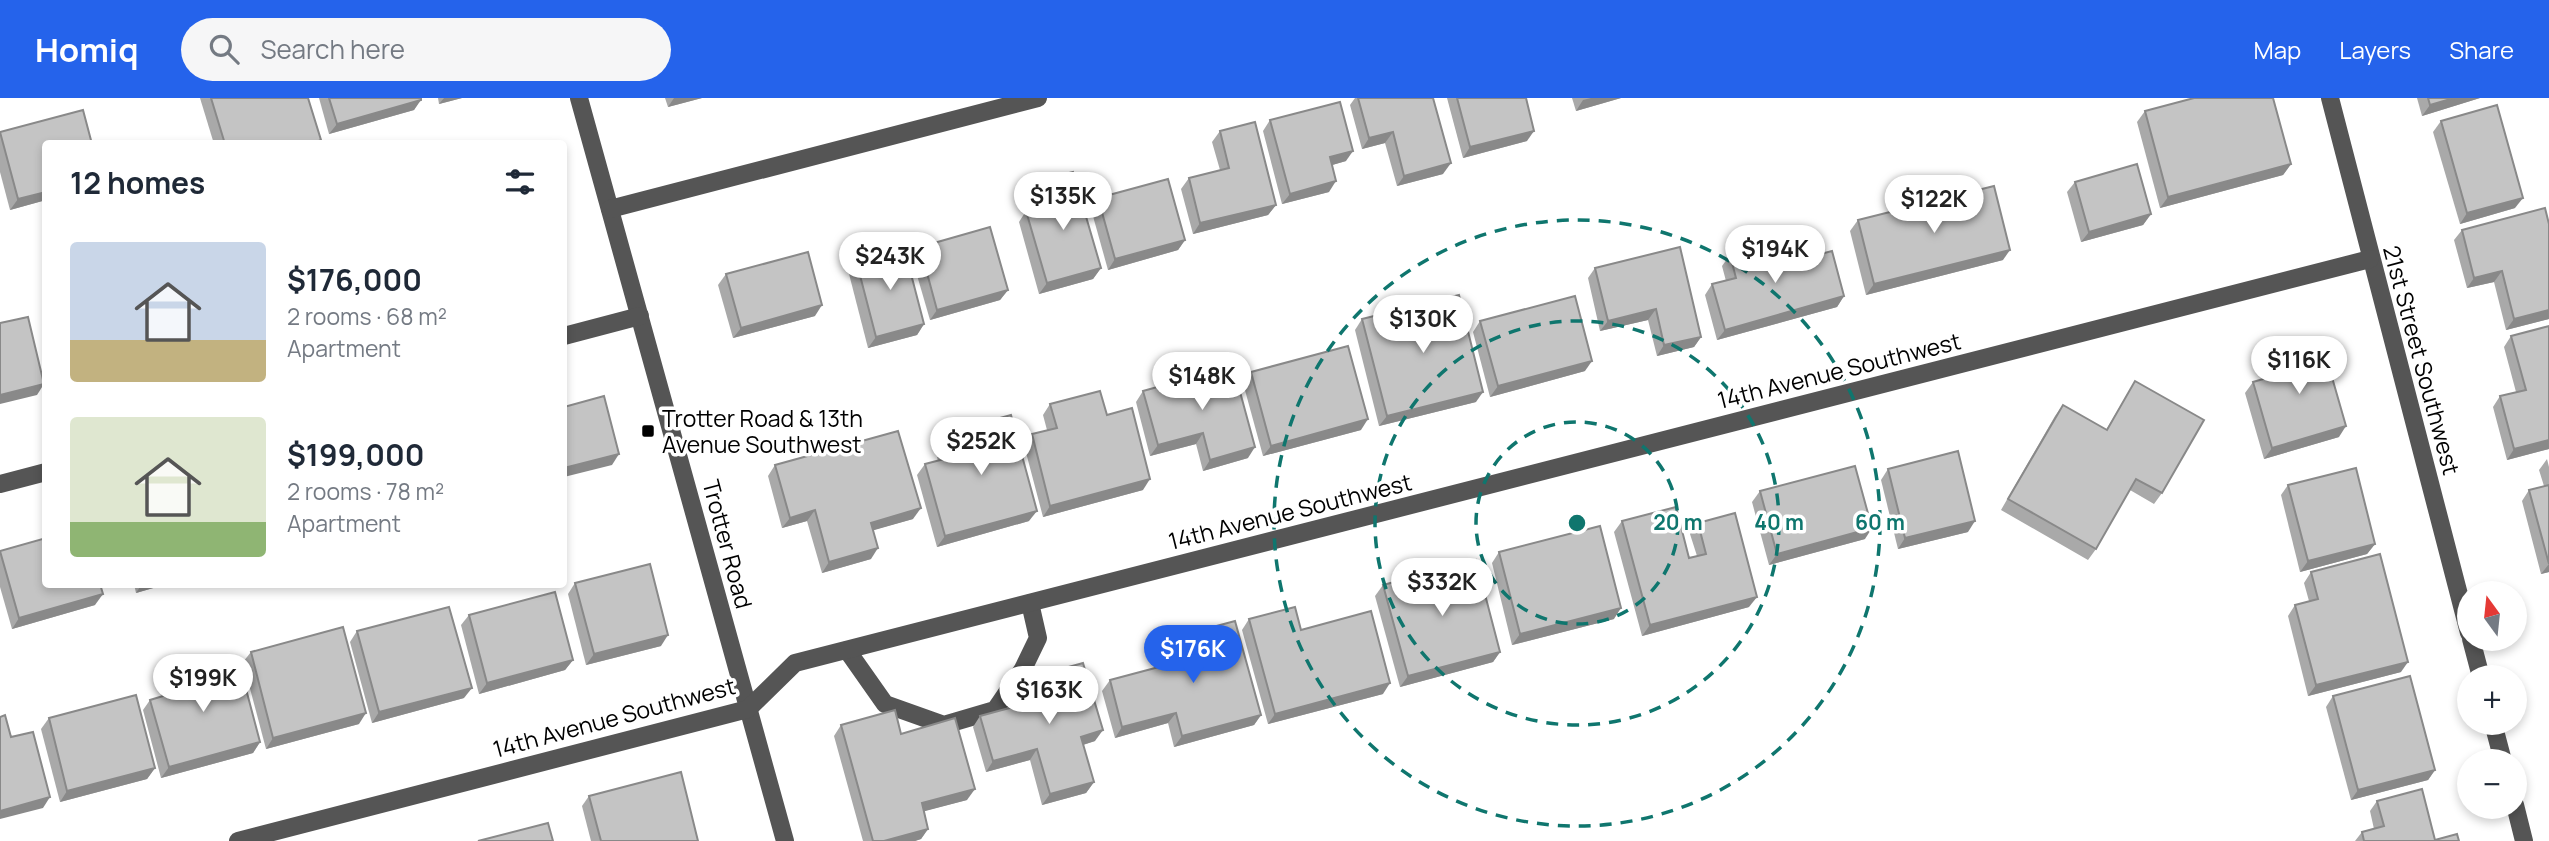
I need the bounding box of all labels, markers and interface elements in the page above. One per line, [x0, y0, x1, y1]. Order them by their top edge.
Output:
search box [181, 18, 671, 81]
text: Homiq [35, 27, 139, 72]
icon: search [205, 30, 243, 68]
text: Search here [261, 31, 405, 67]
text: Map [2254, 33, 2301, 66]
text: Layers [2339, 33, 2411, 66]
text: Share [2449, 33, 2514, 66]
text: 12 homes [70, 162, 205, 203]
icon: filters [501, 163, 539, 201]
pin: $135K [1014, 172, 1112, 232]
pin: $122K [1885, 176, 1983, 235]
text: $135K [1030, 179, 1096, 211]
text: $122K [1901, 182, 1967, 214]
pin: $194K [1726, 226, 1824, 285]
pin: $243K [841, 232, 939, 292]
text: $194K [1741, 232, 1809, 264]
text: $243K [855, 239, 925, 271]
street label: 21st Street Southwest [2376, 242, 2468, 478]
text: $176,000 [287, 259, 422, 300]
icon: home [126, 270, 210, 354]
pin: $130K [1374, 296, 1472, 355]
text: 2 rooms · 68 m² [287, 300, 447, 332]
text: $130K [1389, 302, 1457, 334]
street label: 14th Avenue Southwest [1714, 324, 1964, 416]
text: Apartment [287, 332, 401, 364]
pin: $116K [2250, 336, 2348, 396]
text: $116K [2267, 343, 2331, 375]
pin: $148K [1153, 352, 1251, 412]
text: $148K [1168, 359, 1236, 391]
place label: Trotter Road & 13th Avenue Southwest [662, 402, 863, 460]
pin: $252K [932, 418, 1030, 477]
marker: Trotter Road & 13th Avenue Southwest [640, 423, 656, 439]
text: $252K [946, 424, 1016, 456]
text: $199,000 [287, 434, 424, 475]
icon: home [126, 445, 210, 529]
street label: 14th Avenue Southwest [1165, 465, 1415, 557]
text: 2 rooms · 78 m² [287, 475, 444, 507]
street label: Trotter Road [695, 476, 761, 612]
text: Apartment [287, 507, 401, 539]
text: 20 m [1653, 508, 1703, 536]
text: 40 m [1754, 508, 1804, 536]
text: 60 m [1855, 508, 1905, 536]
centre of rings [1565, 511, 1589, 535]
pin: $332K [1393, 559, 1491, 618]
text: $332K [1407, 565, 1477, 597]
north arrow [2457, 581, 2527, 651]
map controls [2457, 581, 2527, 819]
pin: $176K [1144, 626, 1242, 685]
text: $176K [1160, 632, 1226, 664]
pin: $199K [154, 654, 252, 714]
text: $199K [169, 661, 237, 693]
button: + [2457, 665, 2527, 735]
pin: $163K [1000, 666, 1098, 726]
street label: 14th Avenue Southwest [489, 669, 739, 765]
text: $163K [1015, 673, 1083, 705]
button: − [2457, 749, 2527, 819]

